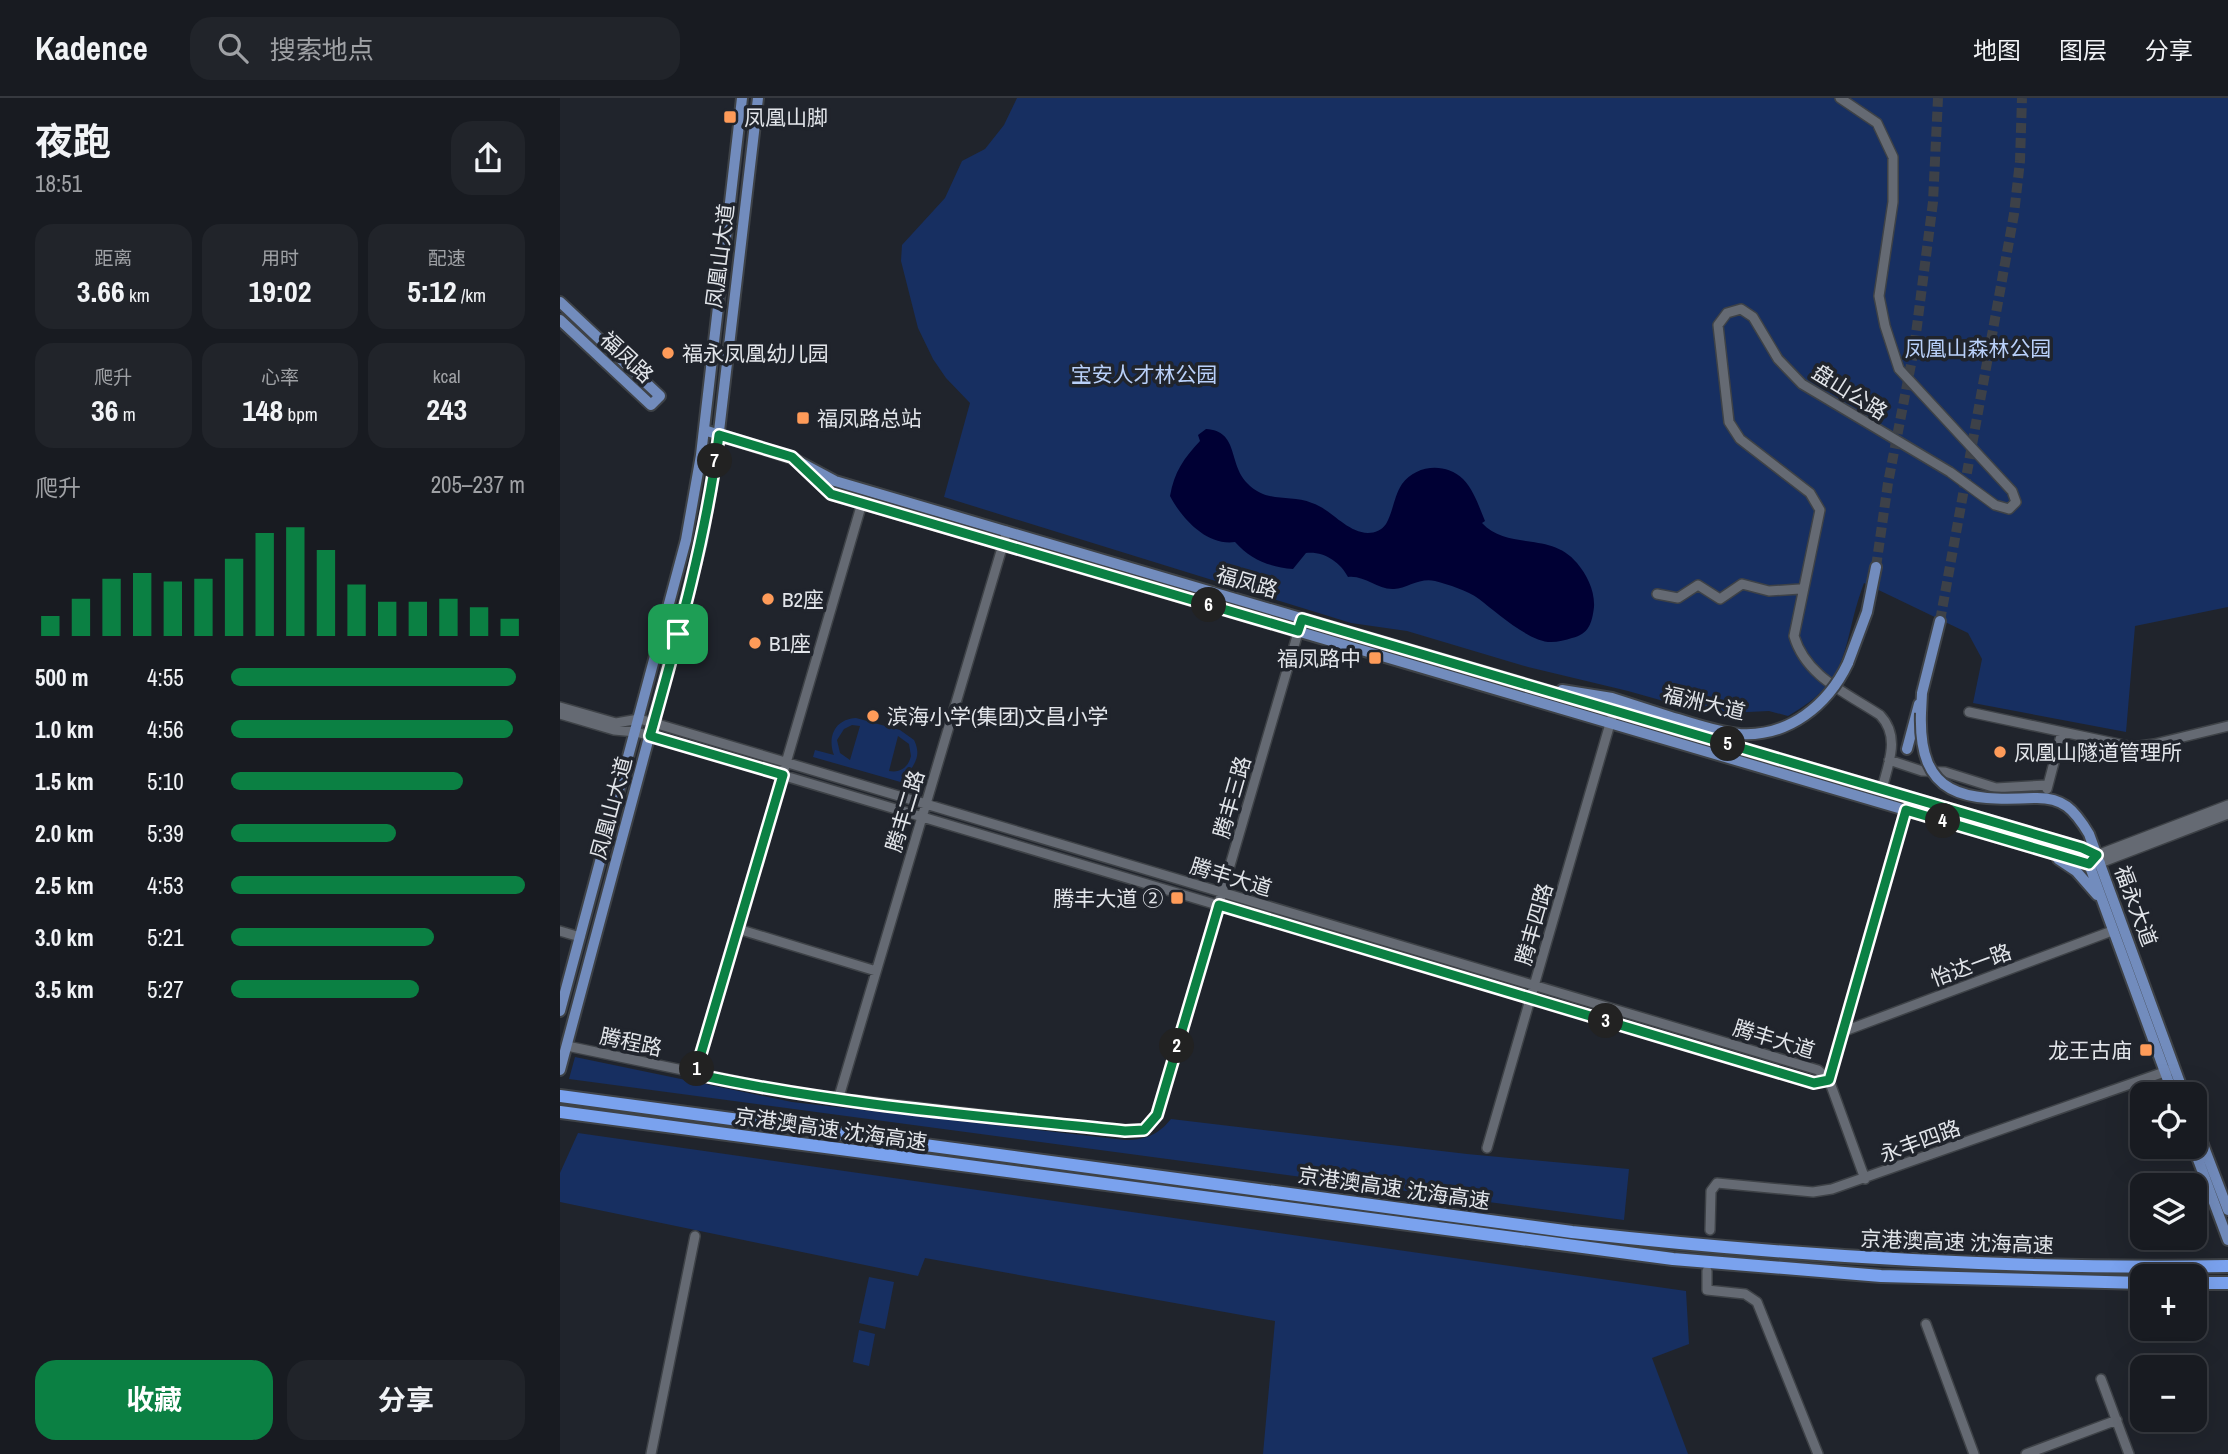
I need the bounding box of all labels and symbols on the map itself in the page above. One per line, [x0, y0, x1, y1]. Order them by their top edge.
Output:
place label: 凤凰山脚 [744, 103, 828, 132]
marker: 凤凰山脚 [722, 109, 738, 125]
street label: 凤凰山大道 [699, 202, 741, 310]
street label: 福凤路 [594, 325, 660, 389]
park label: 凤凰山森林公园 [1905, 334, 2052, 363]
place label: 福永凤凰幼儿园 [682, 339, 829, 368]
marker: 福永凤凰幼儿园 [660, 345, 676, 361]
street label: 盘山公路 [1807, 357, 1893, 427]
park label: 宝安人才林公园 [1071, 360, 1218, 389]
place label: 福凤路总站 [817, 404, 922, 433]
marker: 福凤路总站 [795, 410, 811, 426]
pin: 7 [698, 444, 732, 478]
street label: 福凤路 [1213, 559, 1281, 605]
place label: B2座 [782, 585, 824, 614]
pin: 6 [1192, 588, 1226, 622]
marker: B2座 [760, 591, 776, 607]
pin [648, 604, 708, 664]
place label: B1座 [769, 629, 811, 658]
marker: B1座 [747, 635, 763, 651]
place label: 福凤路中 [1277, 644, 1361, 673]
marker: 福凤路中 [1367, 650, 1383, 666]
street label: 福洲大道 [1660, 679, 1748, 727]
place label: 滨海小学(集团)文昌小学 [887, 702, 1108, 731]
marker: 滨海小学(集团)文昌小学 [865, 708, 881, 724]
pin: 5 [1710, 726, 1746, 762]
place label: 凤凰山隧道管理所 [2014, 738, 2182, 767]
marker: 凤凰山隧道管理所 [1992, 744, 2008, 760]
street label: 腾丰三路 [1206, 753, 1258, 841]
street label: 凤凰山大道 [583, 754, 639, 862]
street label: 腾丰二路 [879, 767, 931, 855]
pin: 4 [1926, 804, 1960, 838]
street label: 腾丰大道 [1187, 851, 1275, 903]
street label: 福永大道 [2108, 862, 2164, 950]
street label: 腾丰四路 [1508, 880, 1560, 968]
place label: 腾丰大道 ② [1053, 884, 1163, 913]
marker: 腾丰大道 ② [1169, 890, 1185, 906]
street label: 怡达一路 [1927, 937, 2015, 993]
pin: 3 [1588, 1004, 1624, 1038]
street label: 腾丰大道 [1730, 1013, 1818, 1065]
street label: 腾程路 [597, 1021, 665, 1063]
pin: 2 [1160, 1028, 1194, 1063]
place label: 龙王古庙 [2048, 1036, 2132, 1065]
marker: 龙王古庙 [2138, 1042, 2154, 1058]
pin: 1 [680, 1052, 714, 1086]
street label: 京港澳高速 沈海高速 [733, 1101, 929, 1157]
street label: 永丰四路 [1876, 1113, 1964, 1169]
street label: 京港澳高速 沈海高速 [1296, 1160, 1492, 1216]
street label: 京港澳高速 沈海高速 [1860, 1224, 2054, 1260]

